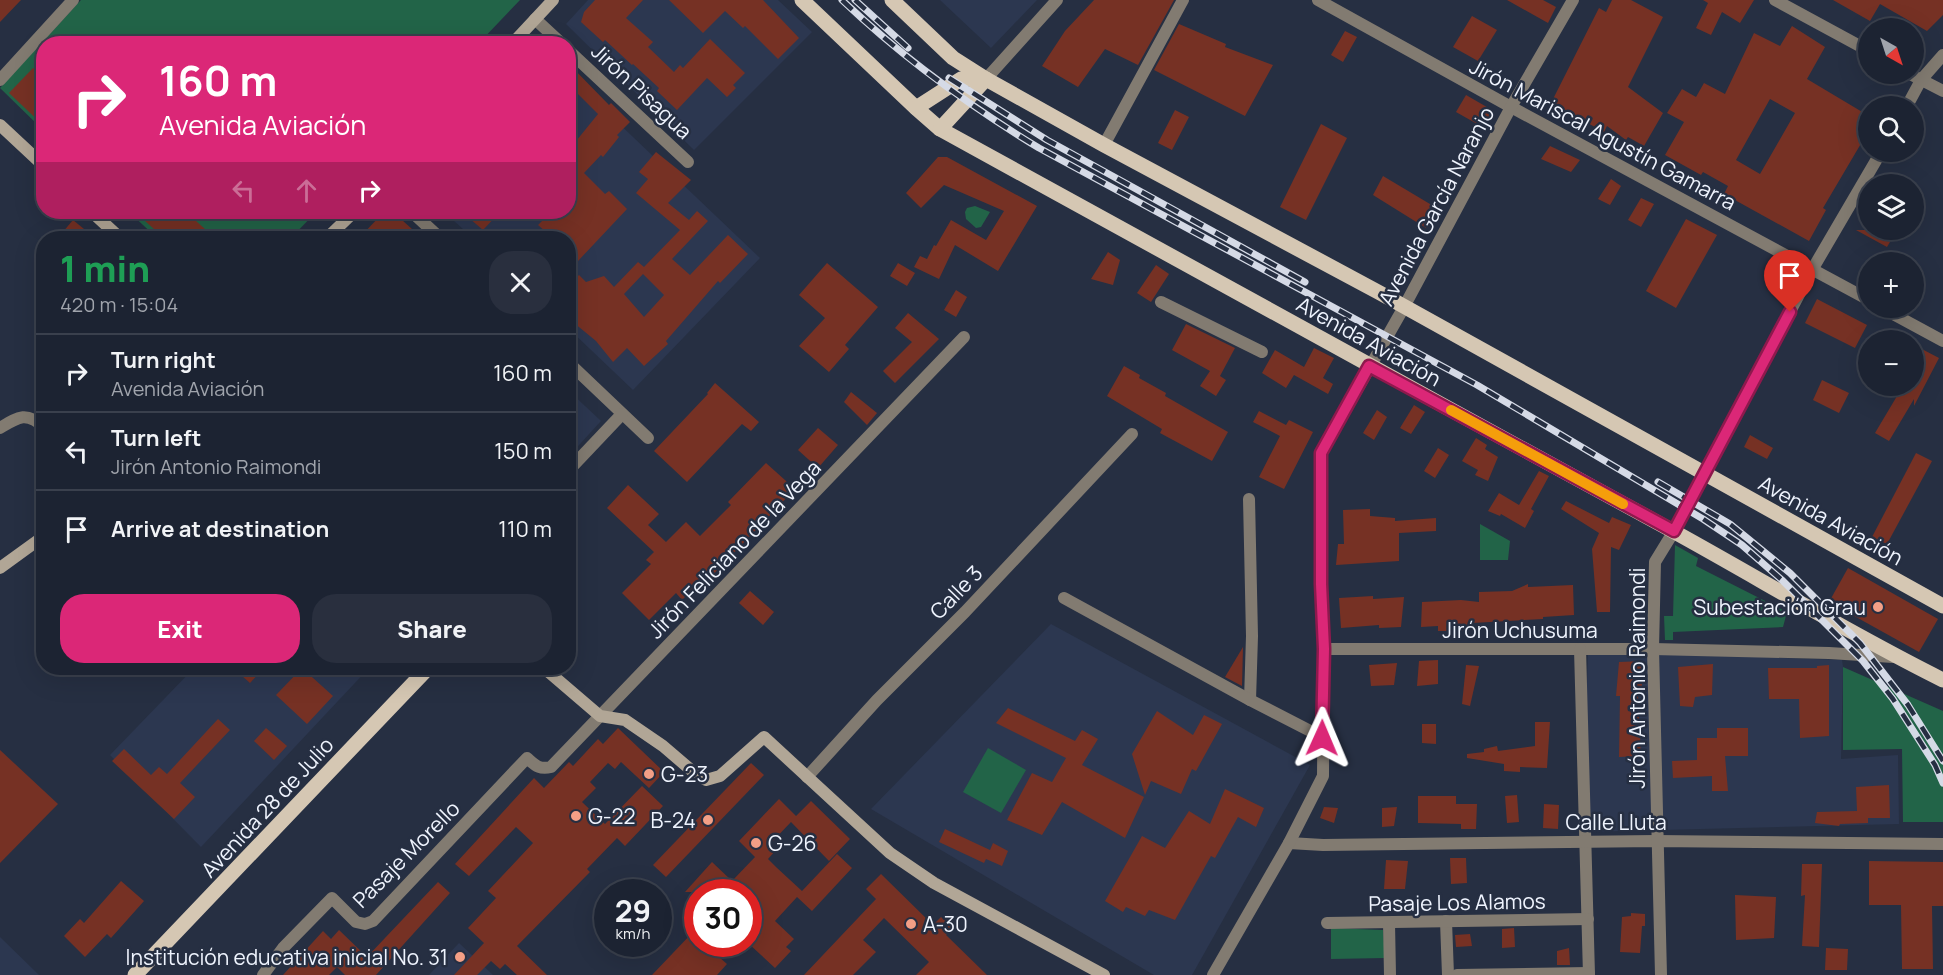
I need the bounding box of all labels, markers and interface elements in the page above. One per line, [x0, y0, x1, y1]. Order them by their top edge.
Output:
north arrow [1858, 18, 1924, 84]
map controls [1858, 18, 1924, 396]
street label: Jirón Pisagua [586, 37, 698, 145]
text: 160 m [159, 51, 277, 109]
street label: Jirón Mariscal Agustín Gamarra [1465, 52, 1741, 216]
icon: right [60, 60, 138, 138]
button: search [1858, 96, 1924, 162]
street label: Avenida García Naranjo [1372, 102, 1500, 310]
text: Avenida Aviación [159, 106, 366, 143]
icon: left [227, 174, 260, 207]
icon: ahead [290, 174, 323, 207]
icon: right [353, 174, 386, 207]
button: layers [1858, 174, 1924, 240]
text: 1 min [60, 244, 150, 293]
pin [1764, 250, 1815, 312]
button: close [489, 251, 552, 314]
button: + [1858, 252, 1924, 318]
icon: arrive [1773, 259, 1806, 292]
street label: Avenida Aviación [1292, 290, 1446, 392]
text: 420 m · 15:04 [60, 291, 178, 318]
button: − [1858, 330, 1924, 396]
text: Turn right [111, 345, 216, 375]
icon: right [60, 357, 93, 390]
text: 160 m [493, 358, 552, 388]
text: Avenida Aviación [111, 375, 265, 402]
text: Turn left [111, 423, 201, 453]
icon: left [60, 435, 93, 468]
text: 150 m [494, 436, 552, 466]
text: Jirón Antonio Raimondi [111, 453, 321, 480]
street label: Jirón Feliciano de la Vega [641, 454, 827, 644]
street label: Avenida Aviación [1754, 469, 1908, 571]
icon: arrive [60, 513, 93, 546]
text: Arrive at destination [111, 514, 329, 544]
text: 110 m [498, 514, 552, 544]
street label: Calle 3 [923, 559, 989, 625]
street label: Jirón Antonio Raimondi [1623, 568, 1651, 789]
place label: Subestación Grau [1693, 593, 1866, 621]
button: Exit [60, 594, 300, 663]
button: Share [312, 594, 552, 663]
marker: Subestación Grau [1871, 600, 1885, 614]
street label: Jirón Uchusuma [1442, 616, 1598, 644]
position arrow [1290, 706, 1354, 770]
street label: Avenida 28 de Julio [195, 731, 339, 883]
place label: G-23 [661, 760, 708, 788]
marker: G-23 [642, 767, 656, 781]
street label: Pasaje Morello [347, 795, 465, 913]
place label: G-22 [588, 802, 636, 830]
place label: B-24 [650, 806, 696, 834]
street label: Calle Lluta [1565, 808, 1667, 836]
marker: G-22 [569, 809, 583, 823]
marker: B-24 [701, 813, 715, 827]
place label: G-26 [768, 829, 817, 857]
marker: G-26 [749, 836, 763, 850]
speed limit sign: 30 [684, 879, 762, 957]
street label: Pasaje Los Alamos [1368, 886, 1546, 918]
text: 29 [615, 890, 651, 931]
place label: A-30 [923, 910, 968, 938]
marker: A-30 [904, 917, 918, 931]
text: km/h [616, 923, 650, 944]
place label: Institución educativa inicial No. 31 [126, 943, 448, 971]
marker: Institución educativa inicial No. 31 [453, 950, 467, 964]

